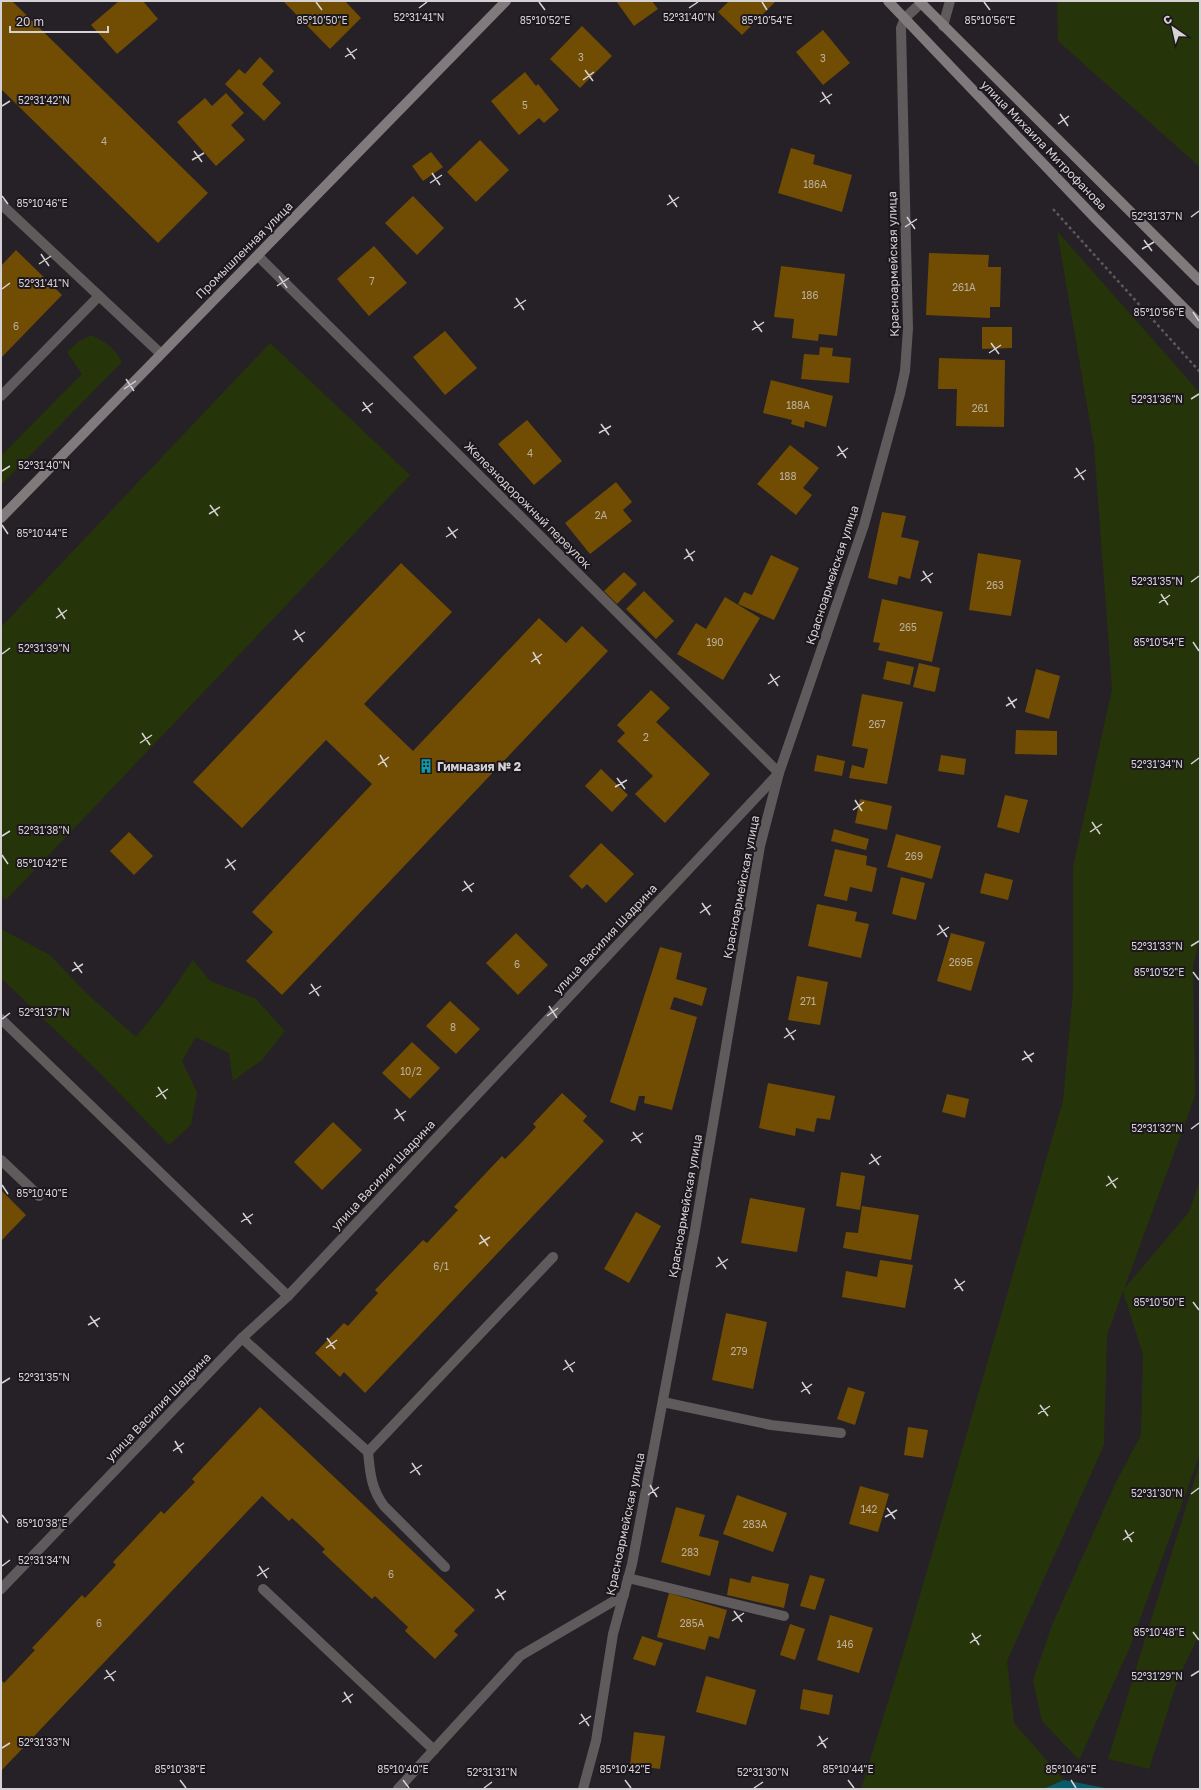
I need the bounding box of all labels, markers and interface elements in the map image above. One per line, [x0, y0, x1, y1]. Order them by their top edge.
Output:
scale bar [10, 8, 108, 34]
north arrow [1153, 8, 1193, 48]
text: 52°31'41"N [394, 11, 444, 23]
text: 52°31'40"N [663, 11, 715, 23]
text: С [1160, 12, 1174, 27]
text: 20 m [16, 14, 44, 29]
text: 85°10'50"E [296, 14, 348, 26]
text: 85°10'52"E [520, 14, 570, 26]
text: 85°10'54"E [742, 14, 792, 26]
text: 85°10'56"E [965, 14, 1015, 26]
house number: 3 [578, 51, 584, 63]
house number: 3 [820, 52, 826, 64]
street label: улица Михаила Митрофанова [978, 77, 1110, 213]
text: 52°31'42"N [18, 94, 70, 106]
house number: 5 [522, 99, 528, 111]
house number: 4 [101, 135, 107, 147]
house number: 186А [803, 178, 827, 190]
street label: Красноармейская улица [884, 191, 902, 337]
text: 85°10'46"E [16, 197, 68, 209]
street label: Промышленная улица [192, 198, 296, 302]
text: 52°31'37"N [1131, 210, 1183, 222]
house number: 7 [369, 275, 375, 287]
text: 52°31'41"N [19, 277, 69, 289]
house number: 261А [952, 281, 976, 293]
house number: 186 [802, 289, 819, 301]
text: 85°10'56"E [1134, 306, 1184, 318]
house number: 6 [13, 320, 19, 332]
text: 52°31'36"N [1131, 393, 1183, 405]
house number: 188А [786, 399, 810, 411]
house number: 261 [972, 402, 988, 414]
street label: Железнодорожный переулок [461, 438, 595, 572]
house number: 4 [527, 447, 533, 459]
text: 52°31'40"N [18, 459, 70, 471]
house number: 188 [779, 470, 797, 482]
street label: Красноармейская улица [802, 503, 862, 647]
house number: 2А [595, 509, 608, 521]
text: 85°10'44"E [16, 527, 68, 539]
text: 52°31'35"N [1131, 575, 1183, 587]
house number: 263 [986, 579, 1004, 591]
house number: 265 [899, 621, 917, 633]
house number: 190 [706, 636, 724, 648]
text: 85°10'54"E [1134, 636, 1184, 648]
text: 52°31'39"N [18, 642, 70, 654]
house number: 267 [868, 718, 886, 730]
house number: 2 [643, 731, 649, 743]
building icon: Гимназия № 2 [418, 758, 434, 774]
text: 52°31'34"N [1131, 758, 1183, 770]
place label: Гимназия № 2 [437, 759, 521, 774]
street label: Красноармейская улица [720, 814, 762, 960]
text: 52°31'38"N [18, 824, 70, 836]
house number: 269 [905, 850, 923, 862]
text: 85°10'42"E [17, 857, 67, 869]
street label: улица Василия Шадрина [550, 881, 660, 997]
text: 52°31'33"N [1131, 940, 1183, 952]
house number: 269Б [949, 956, 974, 968]
house number: 6 [514, 958, 520, 970]
text: 85°10'52"E [1134, 966, 1184, 978]
house number: 271 [800, 995, 816, 1007]
text: 52°31'37"N [18, 1006, 70, 1018]
house number: 8 [450, 1021, 456, 1033]
house number: 10/2 [400, 1065, 422, 1077]
street label: улица Василия Шадрина [328, 1117, 438, 1233]
text: 52°31'32"N [1131, 1122, 1183, 1134]
street label: Красноармейская улица [665, 1133, 705, 1279]
text: 85°10'40"E [16, 1187, 68, 1199]
house number: 6/1 [433, 1260, 449, 1272]
text: 85°10'50"E [1133, 1296, 1185, 1308]
house number: 279 [730, 1345, 748, 1357]
street label: улица Василия Шадрина [102, 1349, 214, 1465]
text: 52°31'35"N [18, 1371, 70, 1383]
street label: Красноармейская улица [603, 1451, 647, 1597]
text: 52°31'30"N [1131, 1487, 1183, 1499]
house number: 142 [861, 1503, 878, 1515]
text: 85°10'38"E [17, 1517, 68, 1529]
house number: 283А [743, 1518, 768, 1530]
house number: 283 [681, 1546, 699, 1558]
text: 52°31'34"N [18, 1554, 70, 1566]
house number: 6 [388, 1568, 394, 1580]
house number: 6 [96, 1617, 102, 1629]
house number: 285А [680, 1617, 704, 1629]
text: 85°10'48"E [1133, 1626, 1185, 1638]
house number: 146 [837, 1638, 854, 1650]
text: 52°31'29"N [1131, 1670, 1183, 1682]
text: 52°31'33"N [18, 1736, 70, 1748]
text: 85°10'38"E [155, 1763, 206, 1775]
text: 85°10'40"E [377, 1763, 429, 1775]
text: 85°10'42"E [600, 1763, 650, 1775]
text: 85°10'44"E [822, 1763, 874, 1775]
text: 85°10'46"E [1045, 1763, 1097, 1775]
text: 52°31'31"N [467, 1766, 517, 1778]
text: 52°31'30"N [737, 1766, 789, 1778]

